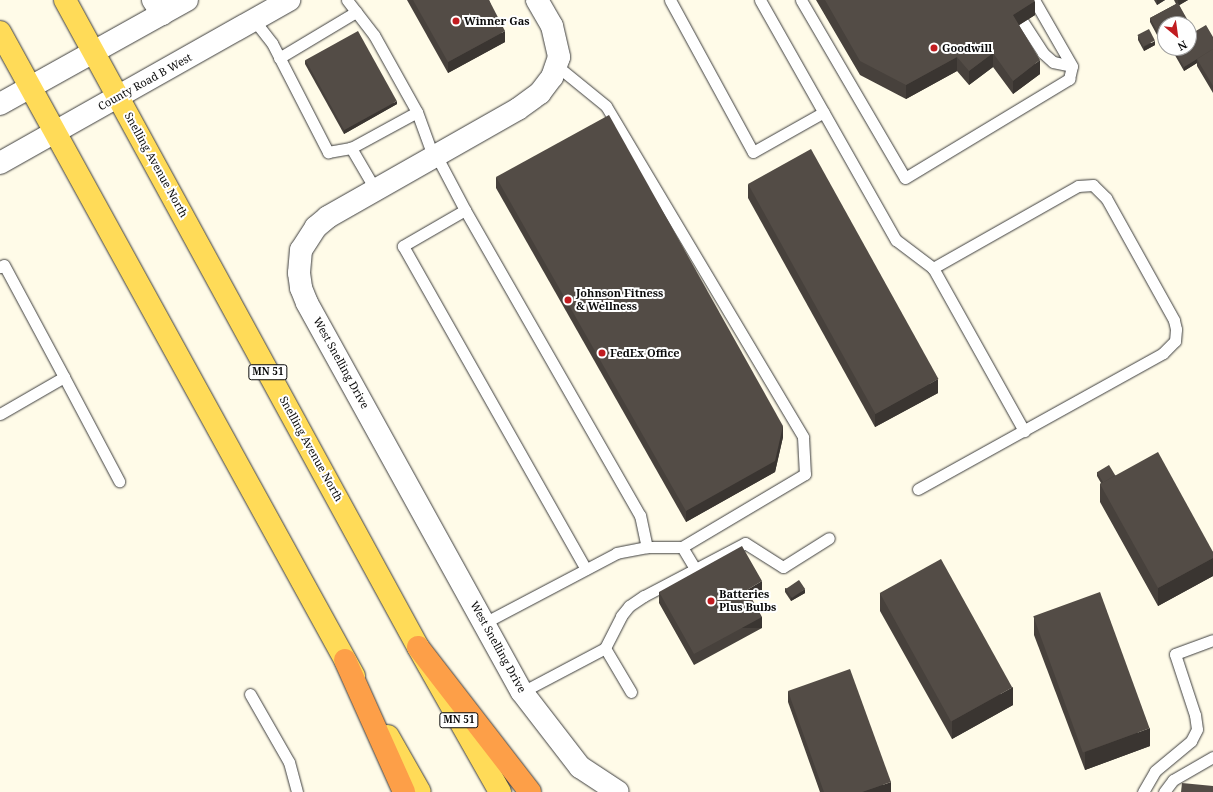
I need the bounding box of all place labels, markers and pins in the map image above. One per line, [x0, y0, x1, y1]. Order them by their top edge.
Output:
place label: Winner Gas [464, 14, 530, 28]
marker: Winner Gas [451, 16, 461, 26]
place label: Goodwill [942, 41, 992, 55]
marker: Goodwill [929, 43, 939, 53]
place label: Johnson Fitness & Wellness [576, 287, 663, 313]
marker: Johnson Fitness & Wellness [563, 295, 573, 305]
place label: FedEx Office [610, 346, 680, 360]
marker: FedEx Office [597, 348, 607, 358]
place label: Batteries Plus Bulbs [719, 588, 776, 614]
marker: Batteries Plus Bulbs [706, 596, 716, 606]

